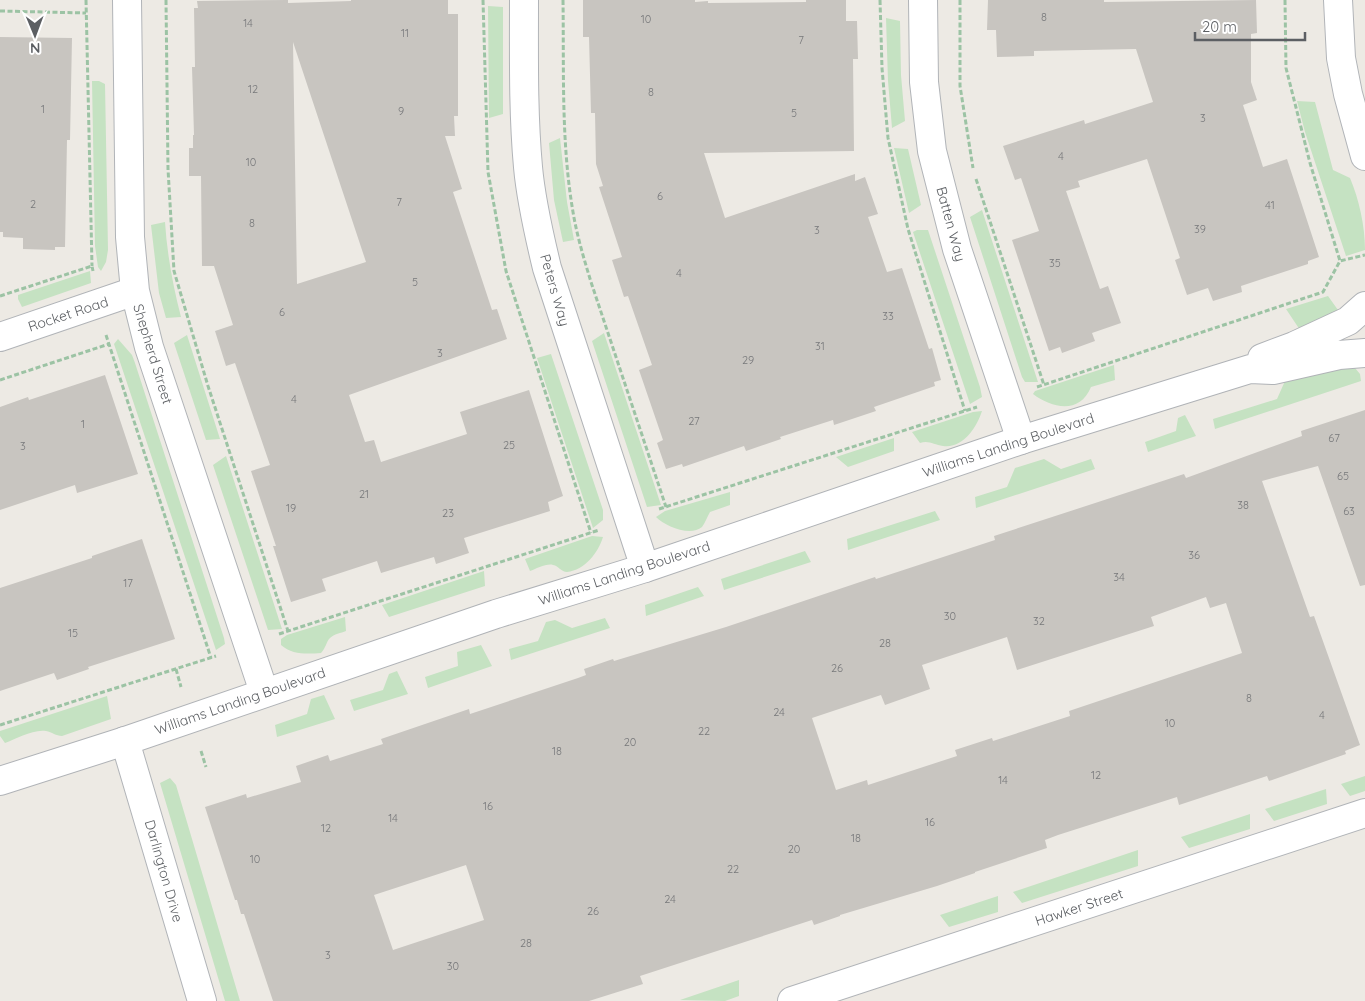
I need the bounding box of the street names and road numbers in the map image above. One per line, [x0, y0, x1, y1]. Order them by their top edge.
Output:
street label: Batten Way [932, 185, 970, 263]
street label: Peters Way [536, 252, 574, 328]
street label: Rocket Road [26, 293, 110, 335]
street label: Shepherd Street [129, 302, 177, 406]
street label: Williams Landing Boulevard [920, 409, 1096, 481]
street label: Williams Landing Boulevard [536, 537, 712, 609]
street label: Williams Landing Boulevard [152, 663, 328, 739]
street label: Darlington Drive [141, 818, 187, 924]
street label: Hawker Street [1033, 884, 1126, 930]

